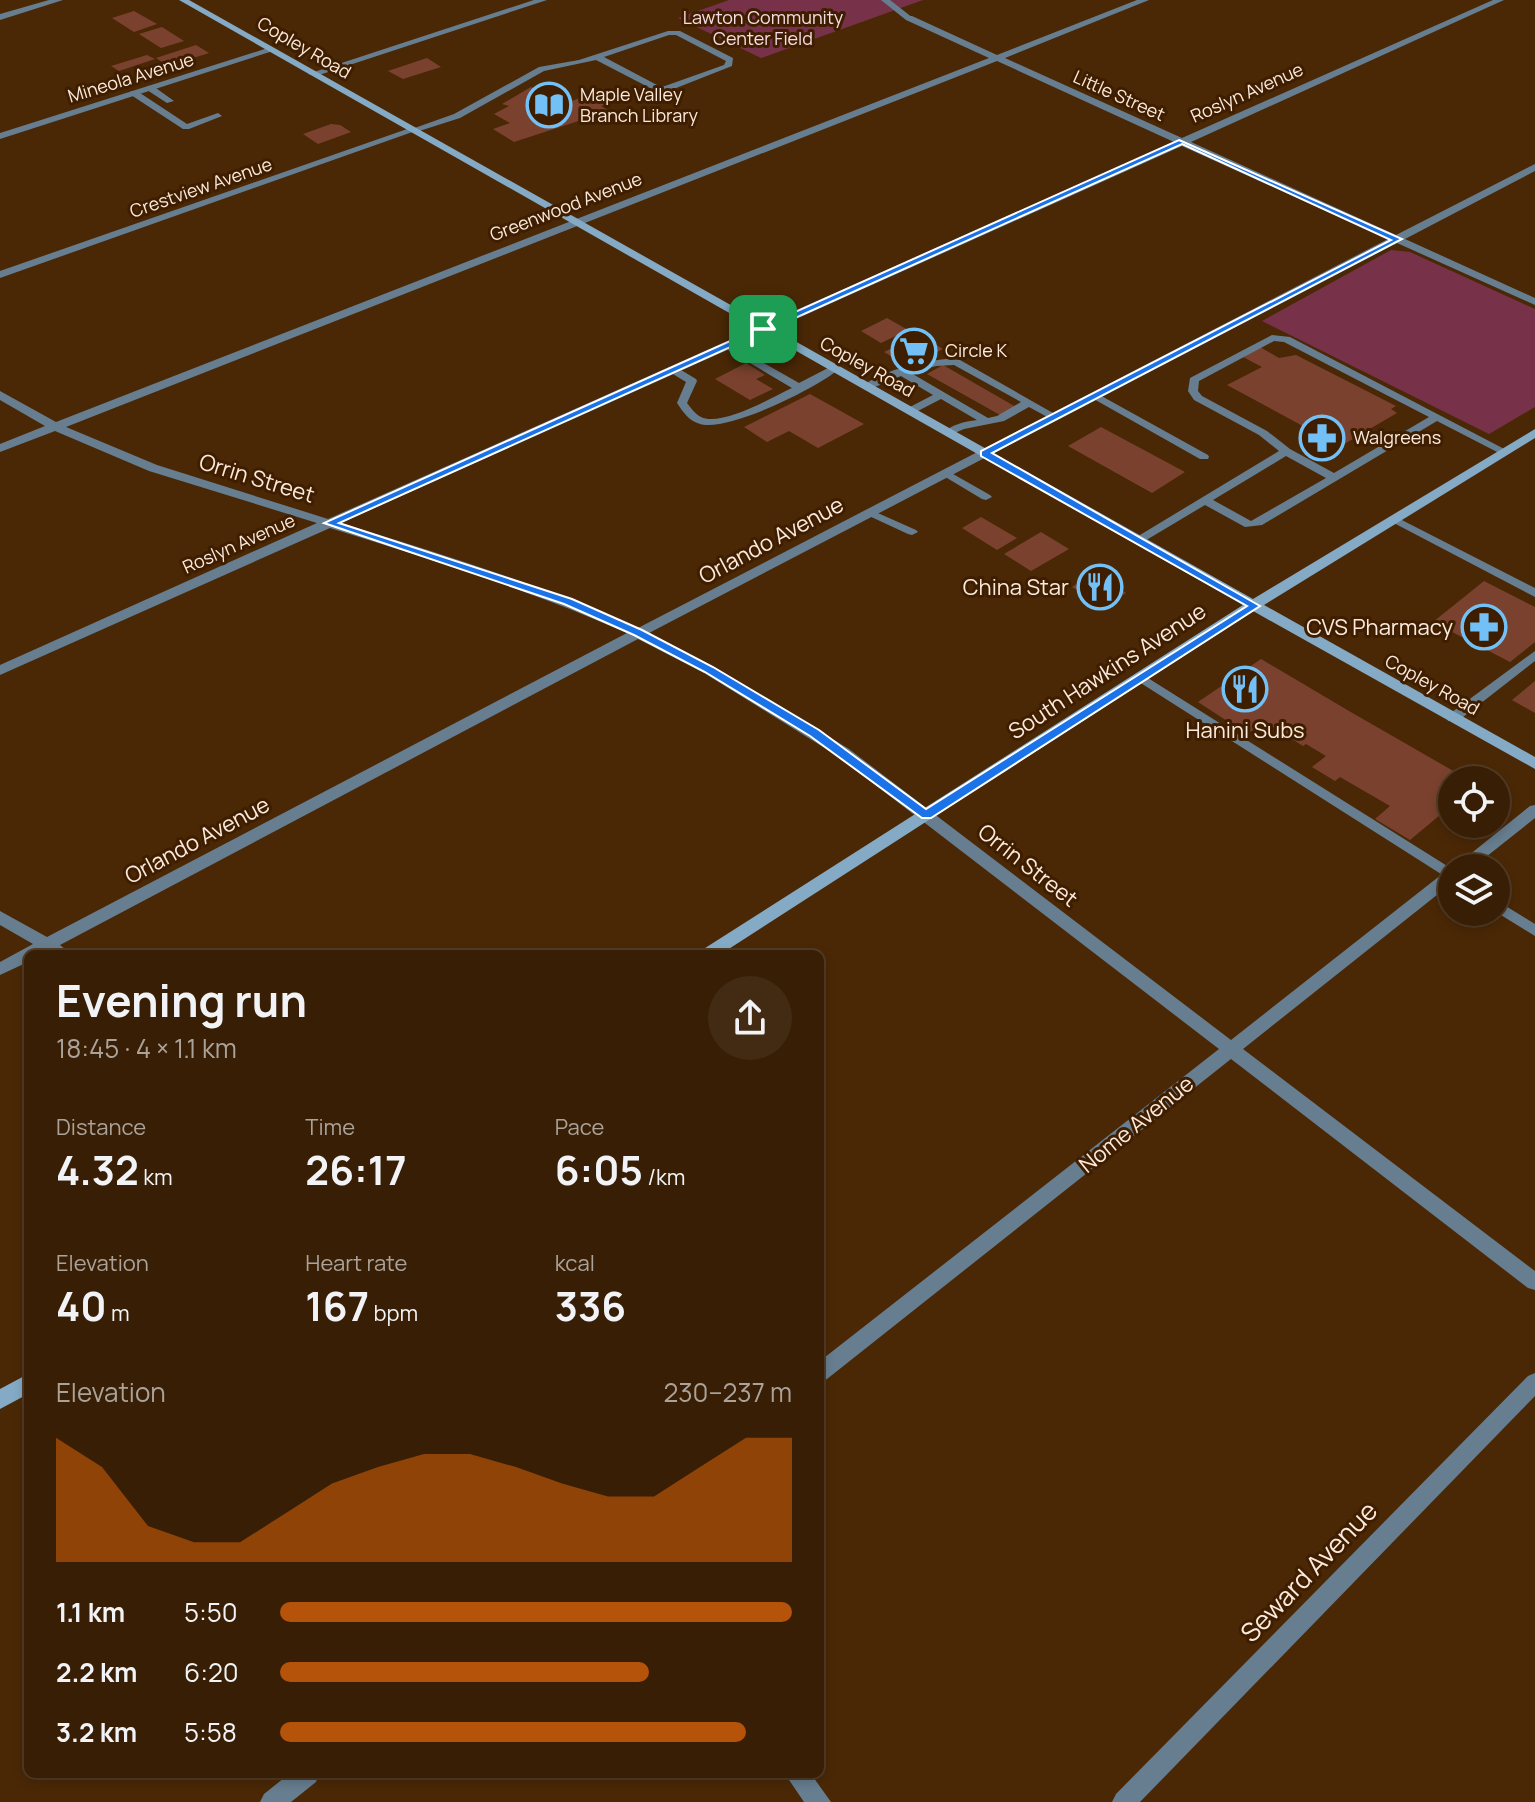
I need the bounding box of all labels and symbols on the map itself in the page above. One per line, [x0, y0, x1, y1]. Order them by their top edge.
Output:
park label: Lawton Community Center Field [683, 5, 844, 50]
street label: Copley Road [253, 11, 356, 84]
street label: Mineola Avenue [65, 46, 197, 108]
street label: Roslyn Avenue [1186, 57, 1307, 128]
street label: Little Street [1070, 64, 1169, 126]
library icon: Maple Valley Branch Library [525, 81, 573, 129]
place label: Maple Valley Branch Library [580, 82, 699, 127]
street label: Crestview Avenue [126, 151, 275, 223]
street label: Greenwood Avenue [486, 166, 645, 246]
pin [729, 295, 797, 363]
supermarket icon: Circle K [890, 327, 938, 375]
street label: Copley Road [816, 330, 919, 402]
place label: Circle K [945, 338, 1007, 362]
pharmacy icon: Walgreens [1298, 414, 1346, 462]
place label: Walgreens [1353, 425, 1441, 449]
street label: Orrin Street [196, 446, 318, 510]
street label: Orlando Avenue [693, 489, 849, 591]
street label: Roslyn Avenue [178, 508, 299, 579]
restaurant icon: China Star [1076, 563, 1124, 611]
place label: China Star [963, 572, 1069, 602]
street label: South Hawkins Avenue [1002, 596, 1212, 746]
pharmacy icon: CVS Pharmacy [1460, 603, 1508, 651]
place label: CVS Pharmacy [1306, 612, 1453, 642]
street label: Copley Road [1381, 648, 1484, 720]
restaurant icon: Hanini Subs [1221, 665, 1269, 713]
place label: Hanini Subs [1185, 715, 1305, 745]
street label: Orlando Avenue [119, 789, 275, 891]
street label: Orrin Street [972, 817, 1084, 914]
street label: Nome Avenue [1072, 1068, 1200, 1179]
street label: Seward Avenue [1232, 1493, 1385, 1650]

